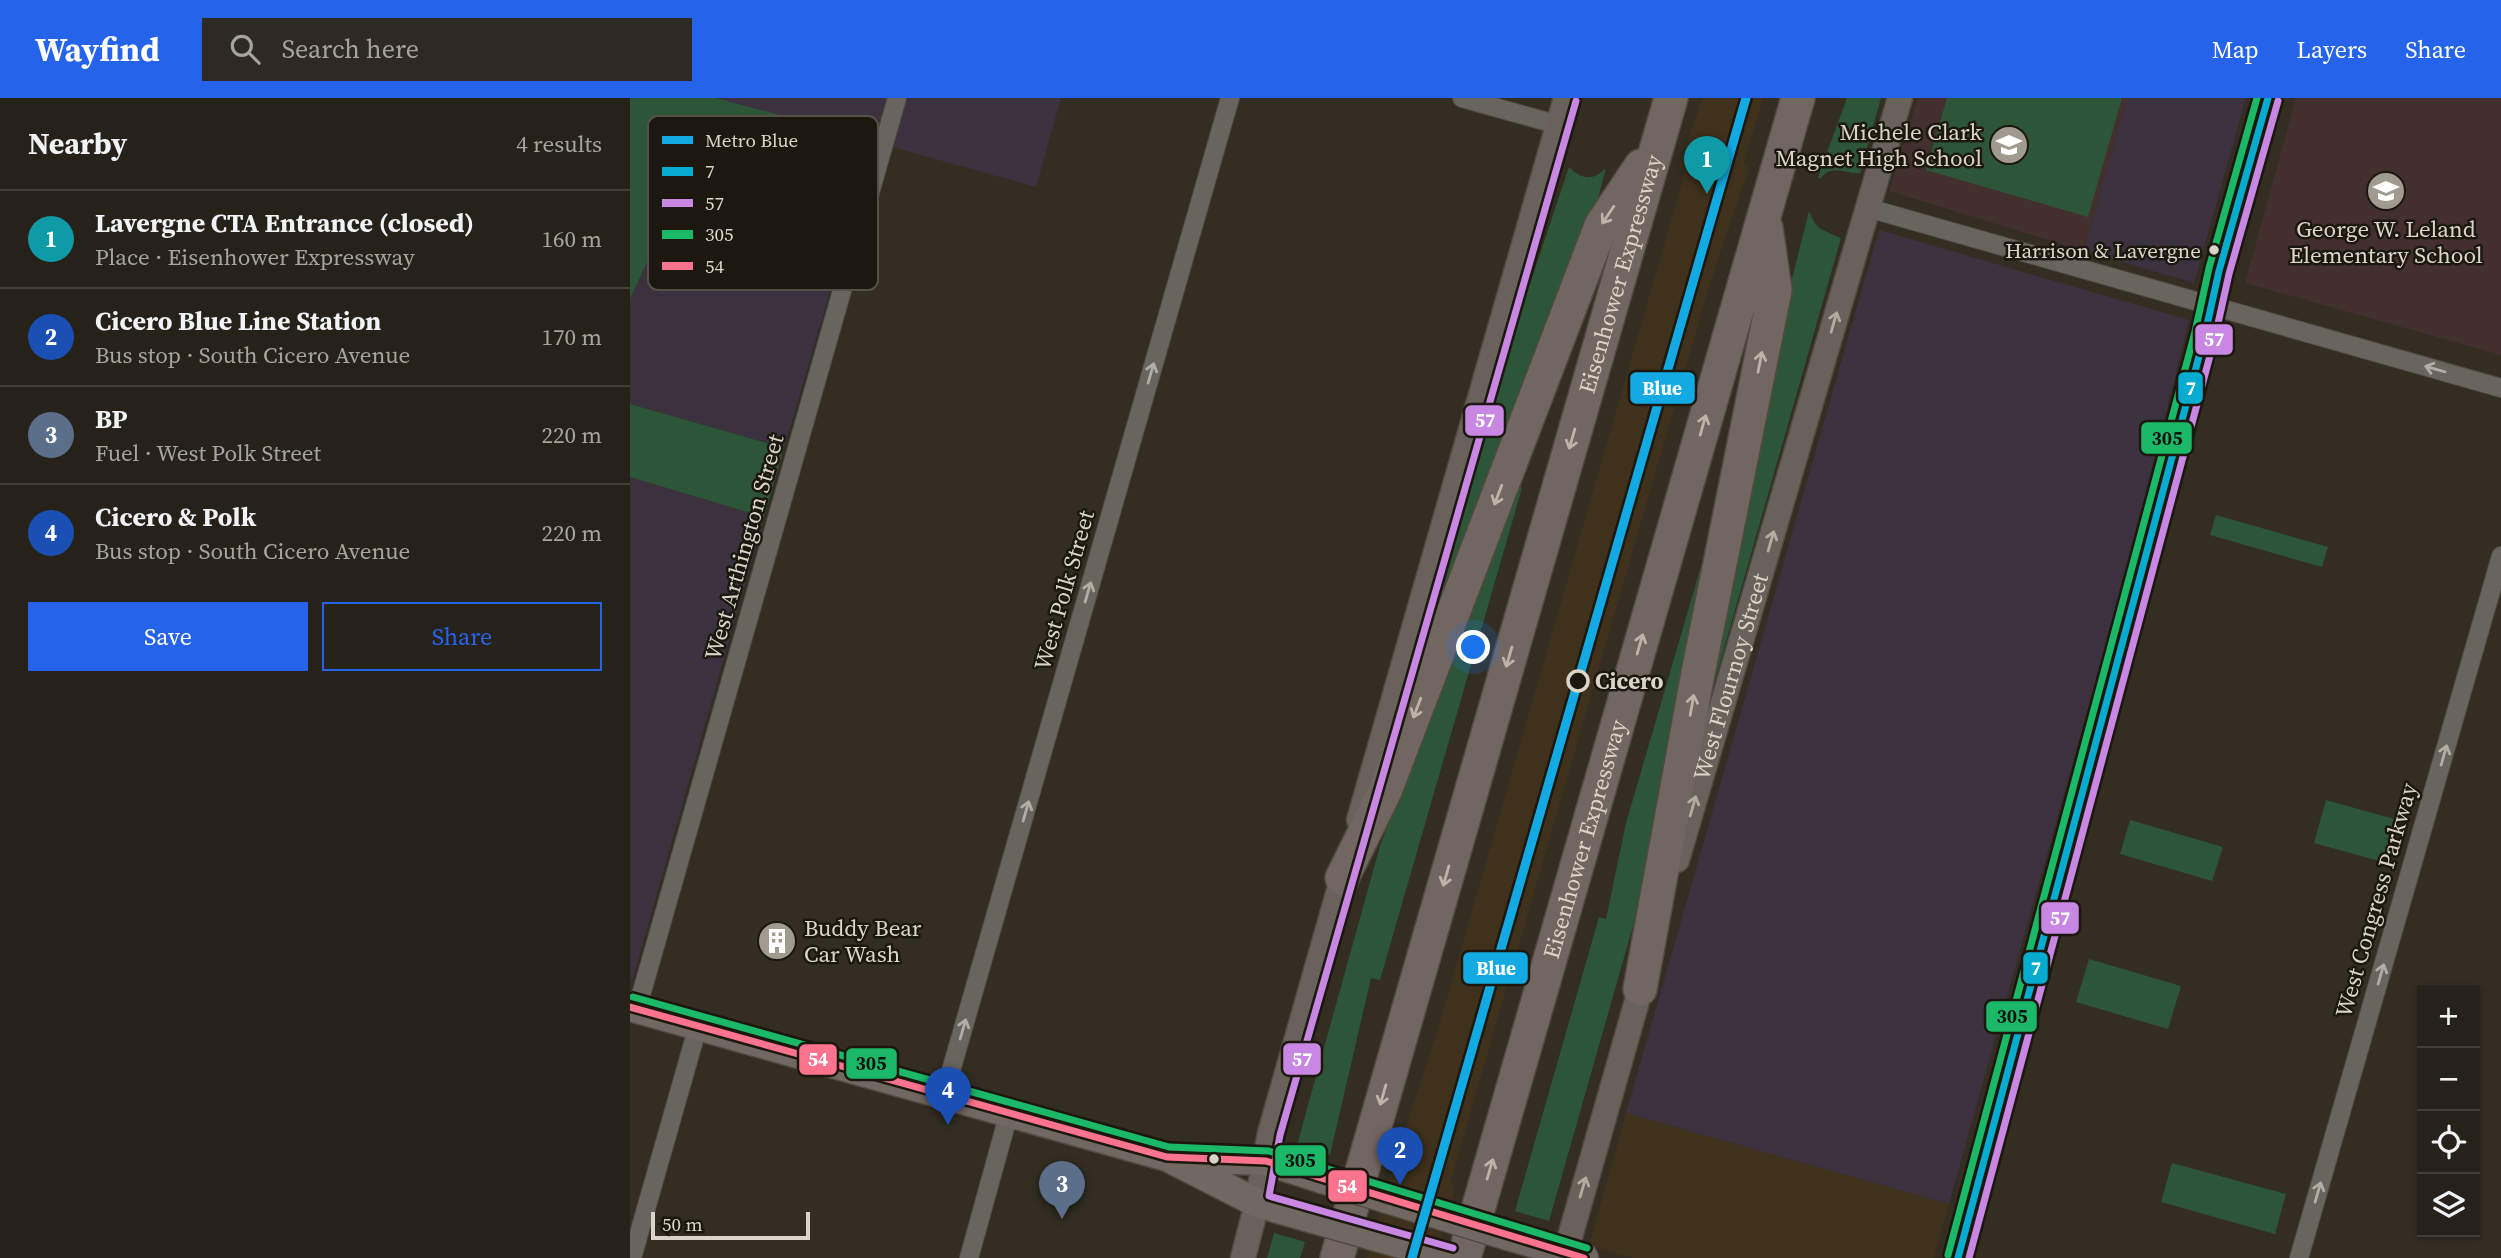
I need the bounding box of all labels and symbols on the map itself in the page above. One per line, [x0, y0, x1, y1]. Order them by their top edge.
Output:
legend [648, 116, 878, 290]
place label: Michele Clark Magnet High School [1776, 116, 1982, 174]
school or university icon: Michele Clark Magnet High School [1988, 124, 2030, 166]
text: Metro Blue [705, 127, 798, 153]
pin: 1 [1684, 136, 1730, 194]
street label: Eisenhower Expressway [1571, 150, 1670, 397]
text: 7 [705, 158, 715, 184]
school or university icon: George W. Leland Elementary School [2365, 170, 2407, 212]
text: 57 [705, 190, 724, 216]
one-way arrow [1601, 205, 1615, 225]
place label: George W. Leland Elementary School [2289, 213, 2483, 271]
text: 305 [705, 221, 734, 247]
place label: Harrison & Lavergne [2005, 236, 2201, 265]
marker: Harrison & Lavergne [2207, 243, 2221, 257]
text: 54 [705, 253, 725, 279]
one-way arrow [1829, 312, 1842, 334]
line badge: 57 [2194, 323, 2234, 356]
text: 57 [2204, 326, 2224, 352]
one-way arrow [1754, 351, 1767, 374]
one-way arrow [1145, 362, 1158, 385]
one-way arrow [2424, 362, 2446, 375]
line badge: Blue [1629, 371, 1696, 405]
line badge: 7 [2177, 371, 2204, 405]
text: Blue [1642, 375, 1682, 401]
text: 7 [2186, 375, 2196, 401]
line badge: 57 [1464, 404, 1505, 437]
text: 57 [1475, 407, 1495, 433]
one-way arrow [1698, 415, 1711, 437]
line badge: 305 [2140, 421, 2193, 455]
text: 305 [2152, 425, 2182, 451]
one-way arrow [1565, 428, 1578, 450]
street label: West Arthington Street [696, 430, 792, 664]
one-way arrow [1491, 484, 1503, 506]
street label: West Polk Street [1026, 506, 1102, 674]
one-way arrow [1765, 530, 1778, 552]
street label: West Flournoy Street [1685, 569, 1776, 784]
one-way arrow [1083, 581, 1096, 603]
your location [1456, 630, 1490, 664]
one-way arrow [1635, 633, 1648, 655]
one-way arrow [1502, 646, 1515, 668]
place label: Cicero [1595, 665, 1664, 697]
marker: Cicero [1567, 670, 1589, 692]
one-way arrow [1686, 694, 1699, 717]
one-way arrow [1409, 696, 1422, 718]
street label: Eisenhower Expressway [1535, 715, 1634, 962]
one-way arrow [2438, 744, 2451, 766]
street label: West Congress Parkway [2327, 779, 2425, 1021]
one-way arrow [1687, 795, 1700, 818]
one-way arrow [1020, 800, 1033, 822]
one-way arrow [1438, 865, 1451, 887]
line badge: 57 [2040, 901, 2080, 935]
text: 57 [2050, 905, 2070, 931]
place label: Buddy Bear Car Wash [804, 912, 922, 970]
building icon: Buddy Bear Car Wash [756, 920, 798, 962]
line badge: Blue [1462, 951, 1529, 985]
line badge: 7 [2022, 951, 2049, 985]
text: Blue [1476, 955, 1516, 981]
text: 7 [2031, 955, 2041, 981]
one-way arrow [2375, 963, 2388, 985]
line badge: 305 [1985, 1000, 2038, 1033]
text: 305 [1997, 1003, 2027, 1029]
one-way arrow [957, 1019, 970, 1041]
line badge: 57 [1282, 1042, 1322, 1076]
line badge: 54 [798, 1043, 838, 1076]
text: 54 [808, 1046, 828, 1072]
text: 57 [1292, 1046, 1312, 1072]
line badge: 305 [845, 1047, 898, 1080]
text: 305 [856, 1050, 886, 1076]
pin: 4 [925, 1067, 971, 1125]
one-way arrow [1375, 1083, 1388, 1105]
pin: 2 [1377, 1127, 1423, 1185]
line badge: 305 [1274, 1144, 1327, 1177]
text: 305 [1285, 1147, 1315, 1173]
unlabelled marker [1207, 1152, 1221, 1166]
one-way arrow [1484, 1158, 1497, 1180]
pin: 3 [1039, 1161, 1085, 1219]
line badge: 54 [1327, 1169, 1368, 1203]
text: 54 [1337, 1173, 1357, 1199]
one-way arrow [1577, 1177, 1590, 1199]
one-way arrow [2312, 1182, 2325, 1204]
scale bar [651, 1209, 810, 1241]

